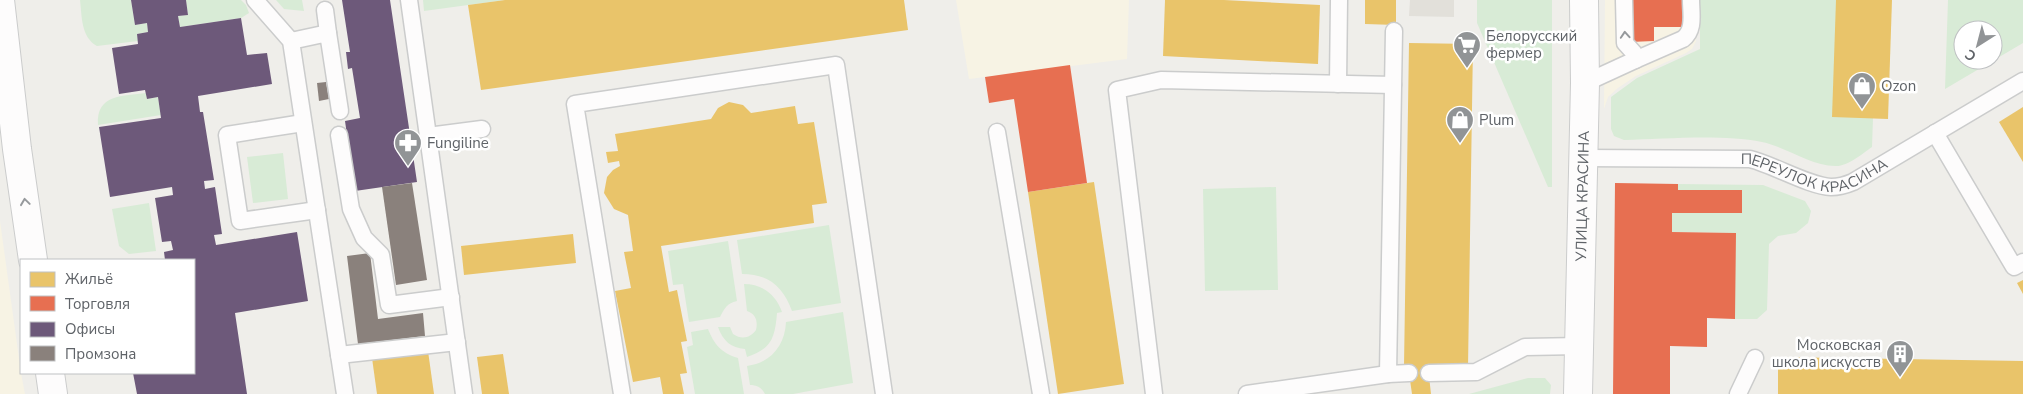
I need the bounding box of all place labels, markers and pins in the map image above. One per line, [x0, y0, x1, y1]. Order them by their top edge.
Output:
place label: Белорусский фермер [1486, 26, 1577, 63]
supermarket icon: Белорусский фермер [1452, 30, 1482, 69]
shop icon: Ozon [1847, 71, 1877, 110]
place label: Ozon [1881, 76, 1916, 96]
shop icon: Plum [1445, 105, 1475, 144]
place label: Plum [1479, 110, 1514, 130]
pharmacy icon: Fungiline [393, 128, 423, 167]
place label: Fungiline [427, 133, 489, 153]
place label: Московская школа искусств [1772, 335, 1881, 372]
building icon: Московская школа искусств [1885, 339, 1915, 378]

